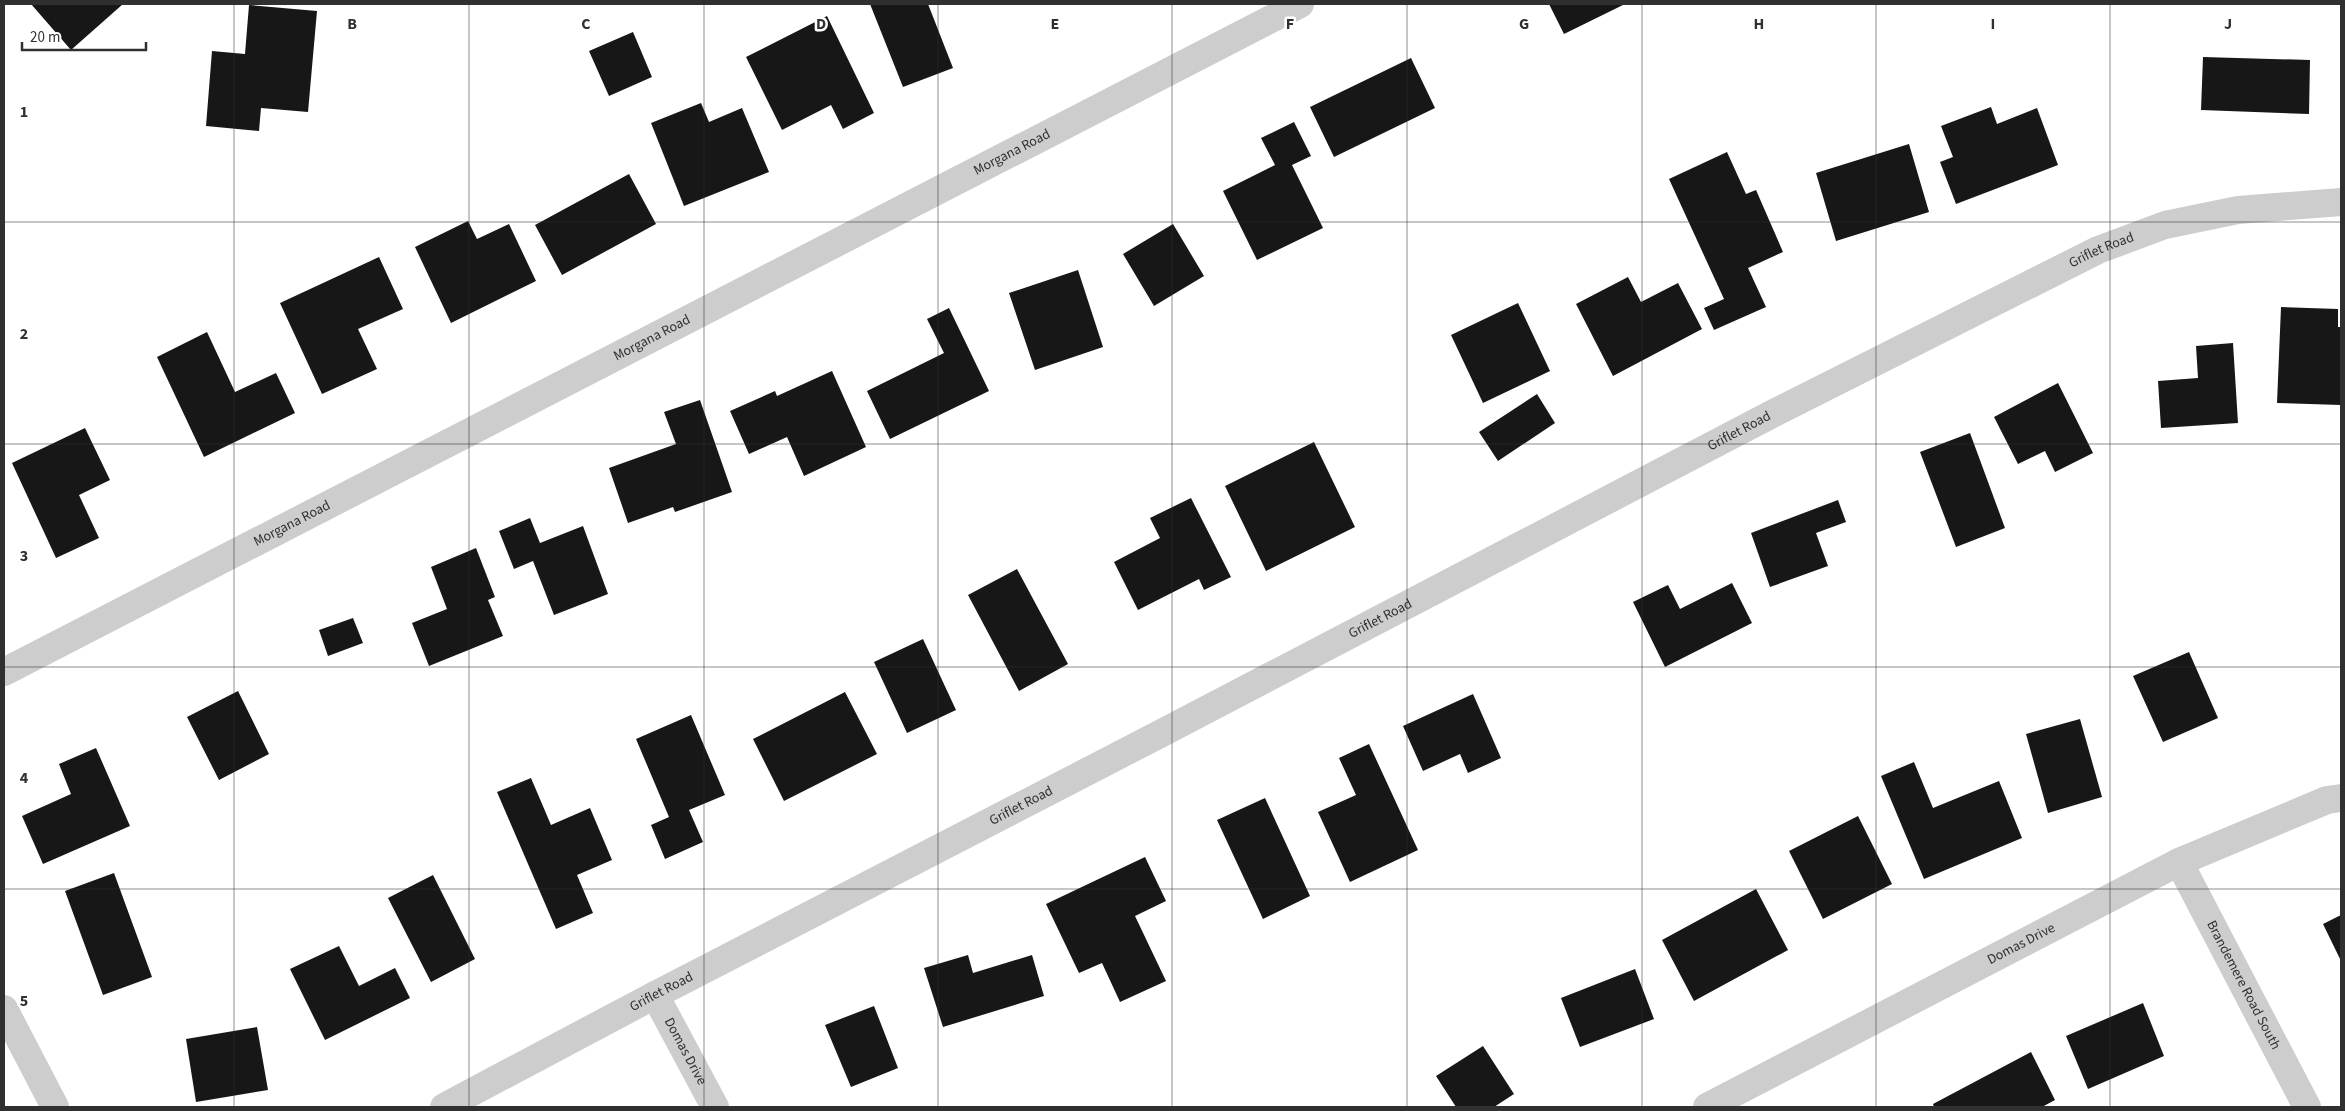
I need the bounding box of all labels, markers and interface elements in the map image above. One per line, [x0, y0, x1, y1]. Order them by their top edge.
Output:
text: B [347, 13, 357, 35]
text: C [581, 13, 591, 35]
text: D [816, 13, 826, 35]
text: E [1051, 13, 1059, 35]
text: F [1286, 13, 1294, 35]
text: G [1519, 13, 1529, 35]
text: H [1754, 13, 1764, 35]
text: I [1991, 13, 1995, 35]
text: J [2224, 13, 2232, 35]
scale bar [22, 20, 146, 52]
text: 20 m [30, 27, 60, 48]
text: 1 [20, 101, 28, 123]
street label: Morgana Road [970, 124, 1054, 181]
street label: Griflet Road [2065, 227, 2137, 273]
street label: Morgana Road [610, 310, 694, 366]
text: 2 [20, 323, 28, 345]
street label: Griflet Road [1704, 406, 1775, 456]
street label: Morgana Road [250, 495, 334, 552]
text: 3 [20, 545, 28, 567]
street label: Griflet Road [1345, 594, 1416, 644]
text: 4 [20, 767, 29, 789]
street label: Griflet Road [986, 781, 1056, 831]
street label: Brandemere Road South [2201, 917, 2285, 1053]
street label: Domas Drive [1984, 918, 2059, 970]
street label: Griflet Road [626, 967, 697, 1017]
text: 5 [20, 990, 28, 1012]
street label: Domas Drive [659, 1014, 712, 1089]

